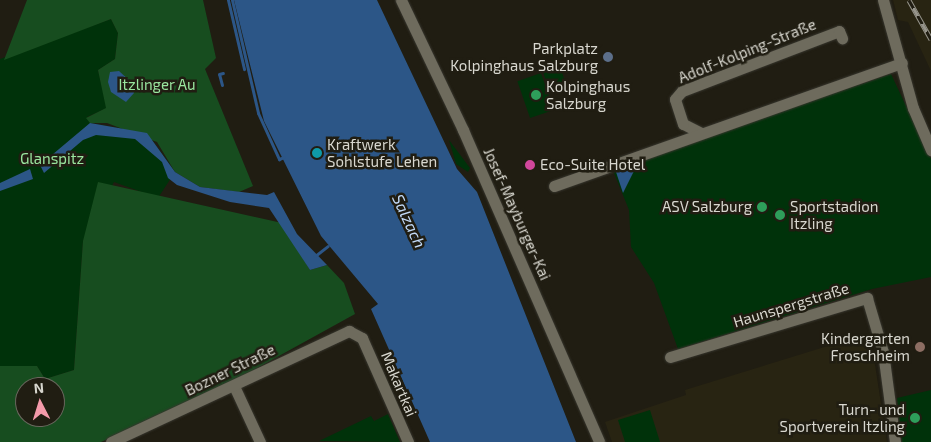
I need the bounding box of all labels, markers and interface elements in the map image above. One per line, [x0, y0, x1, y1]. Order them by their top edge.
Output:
street label: Adolf-Kolping-Straße [675, 15, 819, 87]
place label: Parkplatz Kolpinghaus Salzburg [450, 39, 598, 74]
marker: Parkplatz Kolpinghaus Salzburg [602, 51, 614, 63]
park label: Itzlinger Au [118, 76, 196, 94]
place label: Kolpinghaus Salzburg [546, 77, 630, 112]
marker: Kolpinghaus Salzburg [530, 89, 542, 101]
place label: Kraftwerk Sohlstufe Lehen [327, 135, 437, 170]
street label: Josef-Mayburger-Kai [480, 145, 554, 283]
marker: Kraftwerk Sohlstufe Lehen [311, 147, 323, 159]
park label: Glanspitz [20, 150, 84, 168]
place label: Eco-Suite Hotel [540, 156, 645, 174]
marker: Eco-Suite Hotel [524, 159, 536, 171]
water label: Salzach [388, 191, 430, 251]
place label: Sportstadion Itzling [790, 197, 878, 232]
place label: ASV Salzburg [662, 198, 752, 216]
marker: ASV Salzburg [756, 201, 768, 213]
marker: Sportstadion Itzling [774, 209, 786, 221]
street label: Haunspergstraße [731, 279, 851, 331]
place label: Kindergarten Froschheim [821, 329, 910, 364]
street label: Bozner Straße [182, 340, 278, 400]
marker: Kindergarten Froschheim [914, 341, 926, 353]
street label: Makartkai [377, 349, 421, 419]
north arrow [15, 377, 65, 427]
text: N [33, 379, 45, 396]
place label: Turn- und Sportverein Itzling [780, 400, 905, 435]
marker: Turn- und Sportverein Itzling [909, 412, 921, 424]

